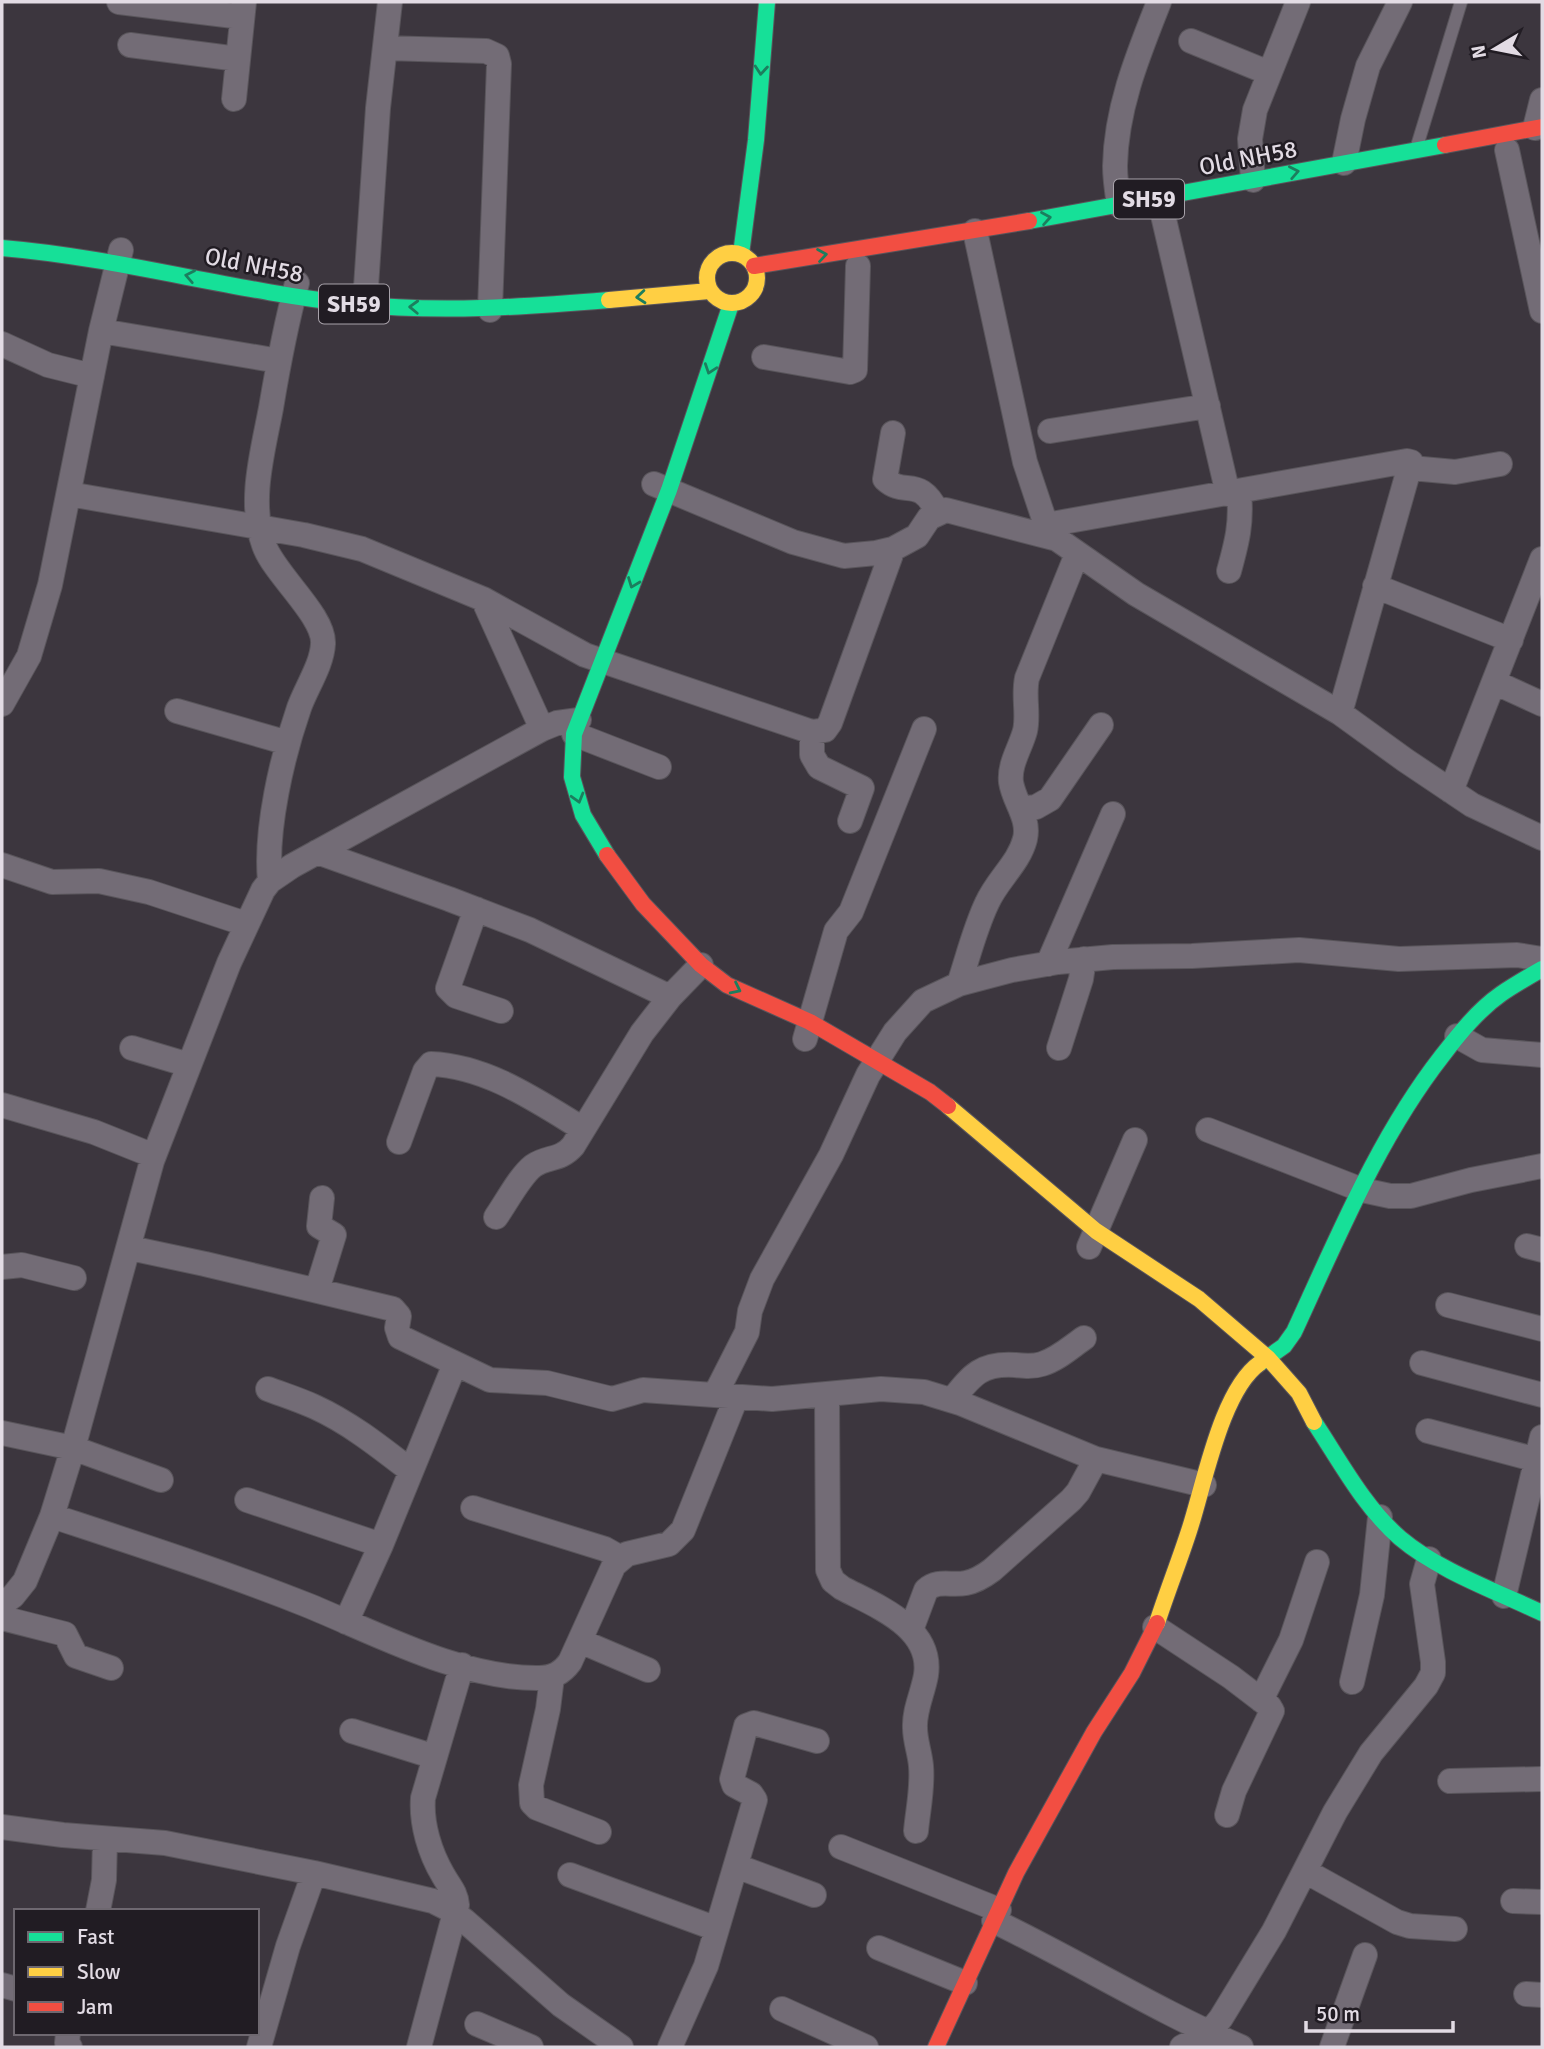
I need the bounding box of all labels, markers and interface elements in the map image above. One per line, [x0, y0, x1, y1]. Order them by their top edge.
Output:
north arrow [1460, 14, 1530, 84]
text: N [1466, 43, 1492, 60]
one-way arrow [754, 65, 769, 76]
street label: Old NH58 [1196, 134, 1300, 182]
one-way arrow [1288, 165, 1300, 180]
road number: SH59 [1114, 180, 1184, 218]
one-way arrow [1040, 211, 1052, 226]
street label: Old NH58 [202, 241, 306, 289]
one-way arrow [816, 248, 828, 263]
one-way arrow [184, 270, 196, 285]
road number: SH59 [319, 284, 389, 324]
one-way arrow [636, 289, 647, 304]
one-way arrow [409, 299, 420, 314]
one-way arrow [703, 362, 718, 374]
one-way arrow [627, 576, 641, 588]
one-way arrow [570, 792, 585, 804]
one-way arrow [729, 981, 741, 995]
legend [14, 1909, 259, 2035]
text: Fast [77, 1924, 114, 1950]
text: Slow [77, 1959, 121, 1985]
scale bar [1306, 1990, 1453, 2034]
text: Jam [77, 1994, 113, 2020]
text: 50 m [1316, 2001, 1360, 2027]

